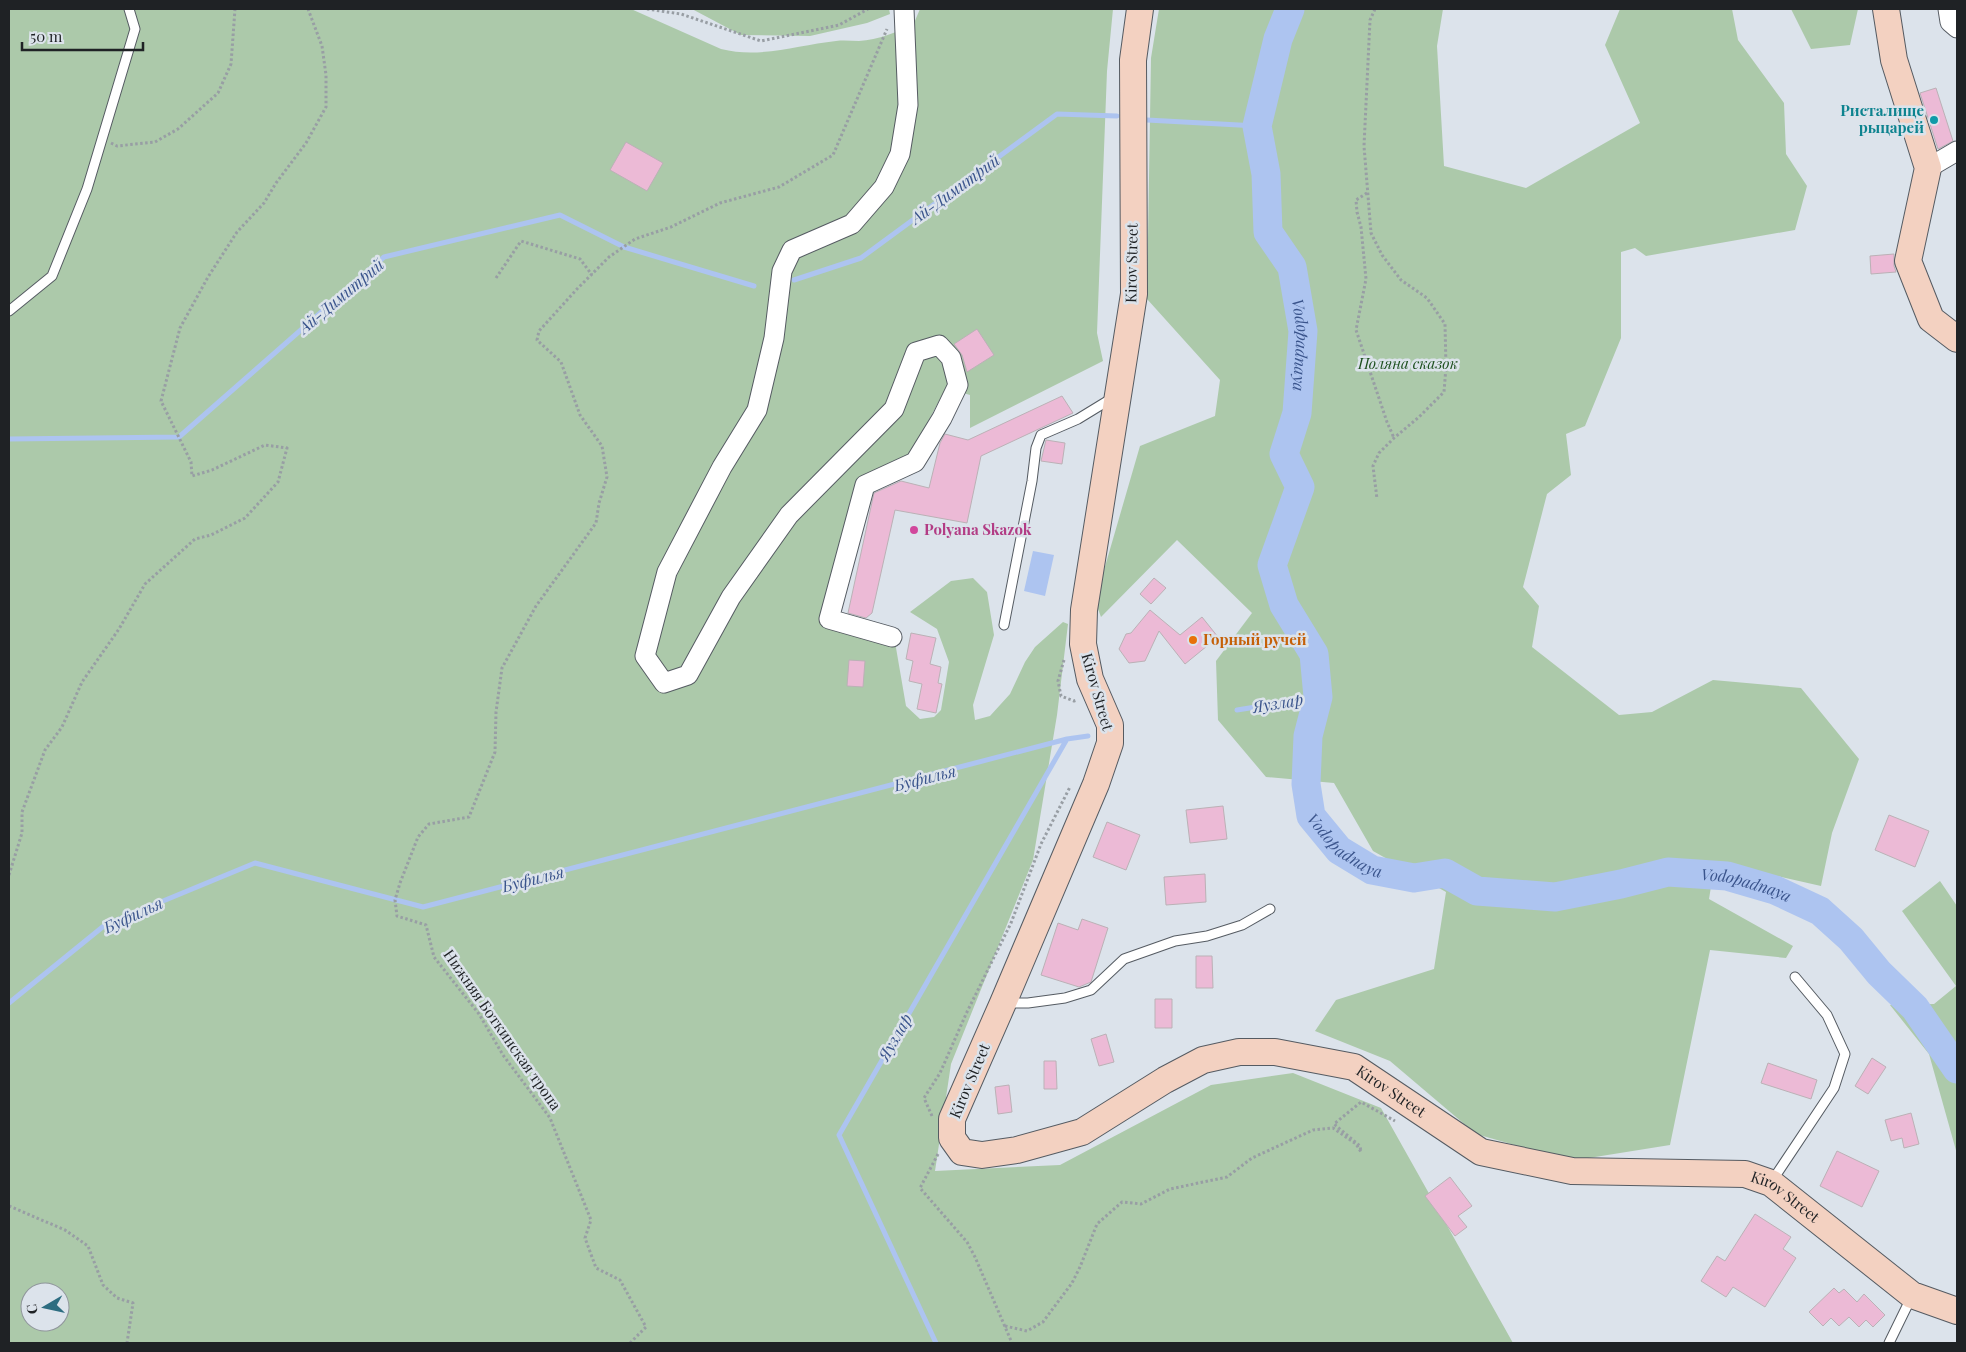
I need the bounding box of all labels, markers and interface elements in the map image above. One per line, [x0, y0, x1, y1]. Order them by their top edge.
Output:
scale bar [22, 20, 144, 52]
text: 50 m [30, 26, 63, 46]
place label: Ристалище рыцарей [1840, 100, 1924, 137]
marker: Ристалище рыцарей [1928, 114, 1940, 126]
water label: Ай-Димитрий [904, 149, 1004, 229]
street label: Kirov Street [1120, 222, 1142, 303]
water label: Ай-Димитрий [292, 253, 388, 339]
water label: Vodopadnaya [1288, 297, 1314, 392]
park label: Поляна сказок [1357, 353, 1458, 373]
place label: Polyana Skazok [924, 519, 1032, 539]
marker: Polyana Skazok [908, 524, 920, 536]
place label: Горный ручей [1203, 629, 1307, 649]
marker: Горный ручей [1187, 634, 1199, 646]
street label: Kirov Street [1077, 651, 1119, 733]
water label: Яузлар [1250, 688, 1305, 717]
water label: Буфилья [891, 760, 958, 796]
water label: Vodopadnaya [1303, 809, 1384, 882]
water label: Буфилья [499, 861, 566, 897]
water label: Vodopadnaya [1700, 863, 1795, 906]
water label: Буфилья [99, 892, 166, 938]
street label: Нижняя Боткинская тропа [440, 945, 566, 1114]
water label: Яузлар [872, 1009, 916, 1065]
street label: Kirov Street [944, 1039, 994, 1121]
street label: Kirov Street [1353, 1060, 1431, 1122]
street label: Kirov Street [1748, 1166, 1825, 1227]
north arrow [20, 1282, 70, 1332]
text: С [21, 1303, 42, 1315]

